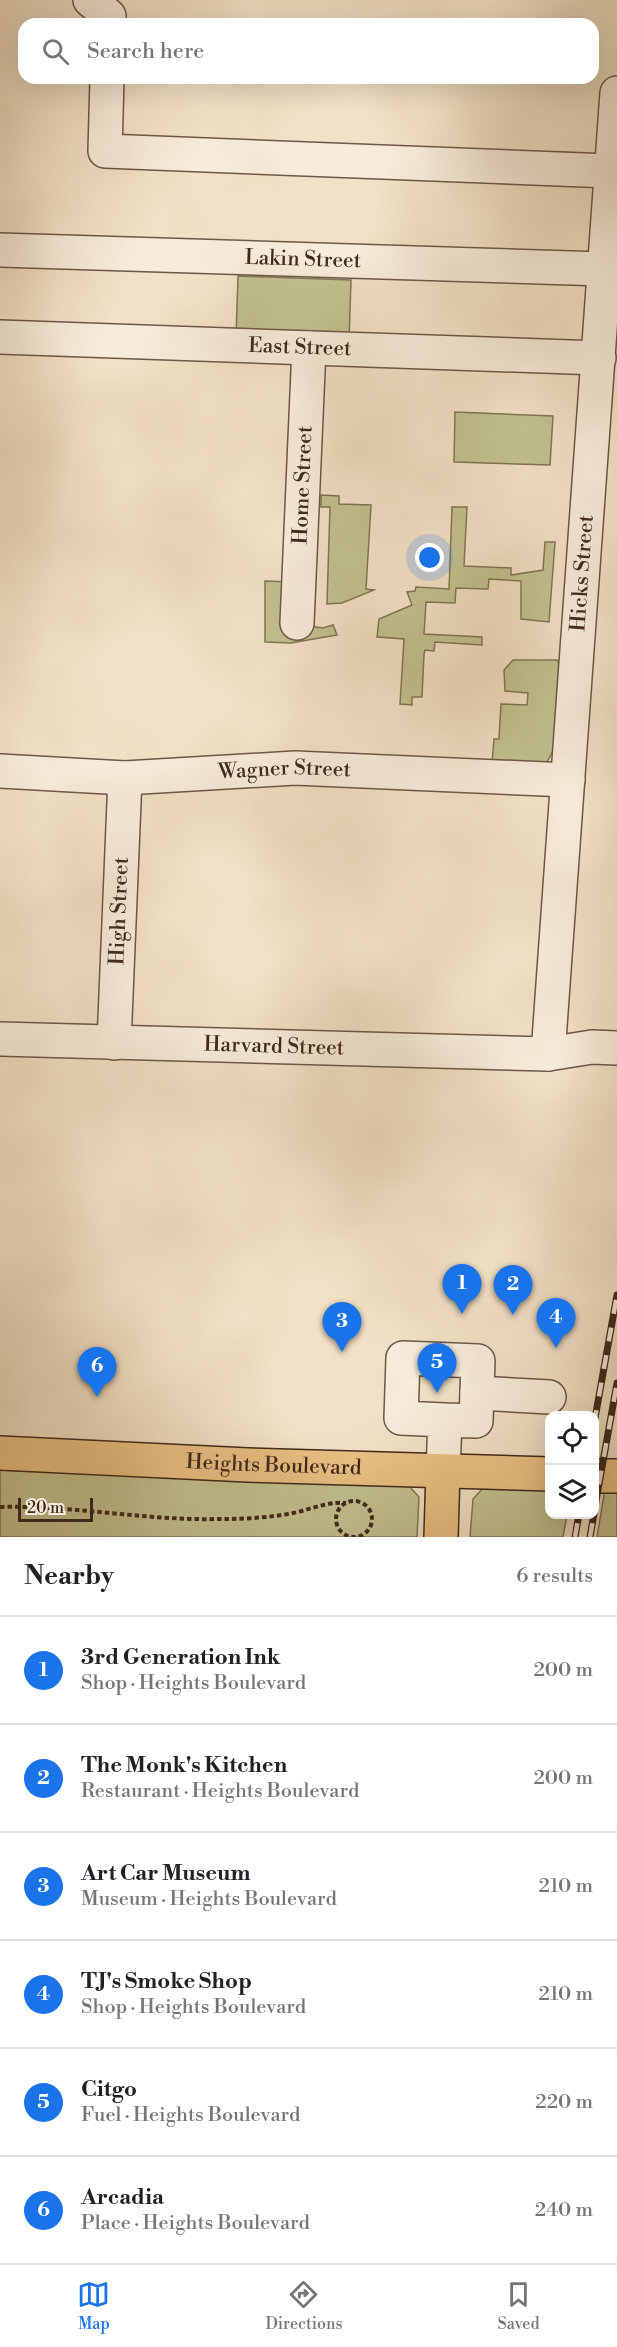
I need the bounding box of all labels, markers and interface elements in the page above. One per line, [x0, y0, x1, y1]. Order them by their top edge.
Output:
search box [18, 18, 599, 84]
icon: search [39, 35, 72, 68]
text: Search here [87, 38, 204, 65]
street label: Lakin Street [244, 245, 362, 274]
street label: East Street [248, 333, 352, 362]
street label: Home Street [287, 425, 319, 545]
street label: Hicks Street [565, 514, 600, 632]
your location [415, 543, 444, 572]
street label: Wagner Street [216, 755, 352, 786]
street label: High Street [104, 856, 135, 966]
street label: Harvard Street [203, 1032, 345, 1061]
pin: 1 [442, 1264, 482, 1314]
pin: 2 [494, 1266, 532, 1315]
pin: 4 [536, 1298, 576, 1348]
pin: 3 [322, 1302, 362, 1352]
pin: 5 [418, 1344, 456, 1393]
pin: 6 [78, 1348, 116, 1397]
map controls [545, 1411, 599, 1519]
button: locate [545, 1411, 599, 1465]
street label: Heights Boulevard [185, 1449, 362, 1481]
button: layers [545, 1465, 599, 1519]
scale bar [18, 1495, 93, 1522]
text: 20 m [27, 1498, 64, 1518]
text: Nearby [24, 1560, 114, 1592]
text: 6 results [516, 1564, 593, 1589]
text: 3rd Generation Ink [81, 1644, 280, 1671]
text: 1 [39, 1658, 48, 1683]
text: 200 m [533, 1658, 593, 1683]
text: Shop · Heights Boulevard [81, 1671, 306, 1696]
text: The Monk's Kitchen [81, 1752, 287, 1779]
text: 2 [37, 1766, 50, 1791]
text: 200 m [533, 1766, 593, 1791]
text: Restaurant · Heights Boulevard [81, 1779, 359, 1804]
text: Art Car Museum [81, 1860, 251, 1887]
text: 3 [37, 1874, 50, 1899]
text: 210 m [538, 1874, 593, 1899]
text: Museum · Heights Boulevard [81, 1887, 337, 1912]
text: TJ's Smoke Shop [81, 1968, 252, 1995]
text: 4 [37, 1982, 50, 2007]
text: 210 m [538, 1982, 593, 2007]
text: Shop · Heights Boulevard [81, 1995, 306, 2020]
text: Citgo [81, 2076, 137, 2103]
text: 5 [37, 2090, 50, 2115]
text: 220 m [535, 2090, 593, 2115]
text: Fuel · Heights Boulevard [81, 2103, 300, 2128]
text: Arcadia [81, 2184, 164, 2211]
text: 6 [37, 2198, 50, 2223]
text: 240 m [535, 2198, 593, 2223]
text: Place · Heights Boulevard [81, 2211, 310, 2236]
tab: Map [77, 2278, 110, 2334]
tab: Directions [265, 2278, 343, 2334]
tab: Saved [497, 2278, 540, 2334]

